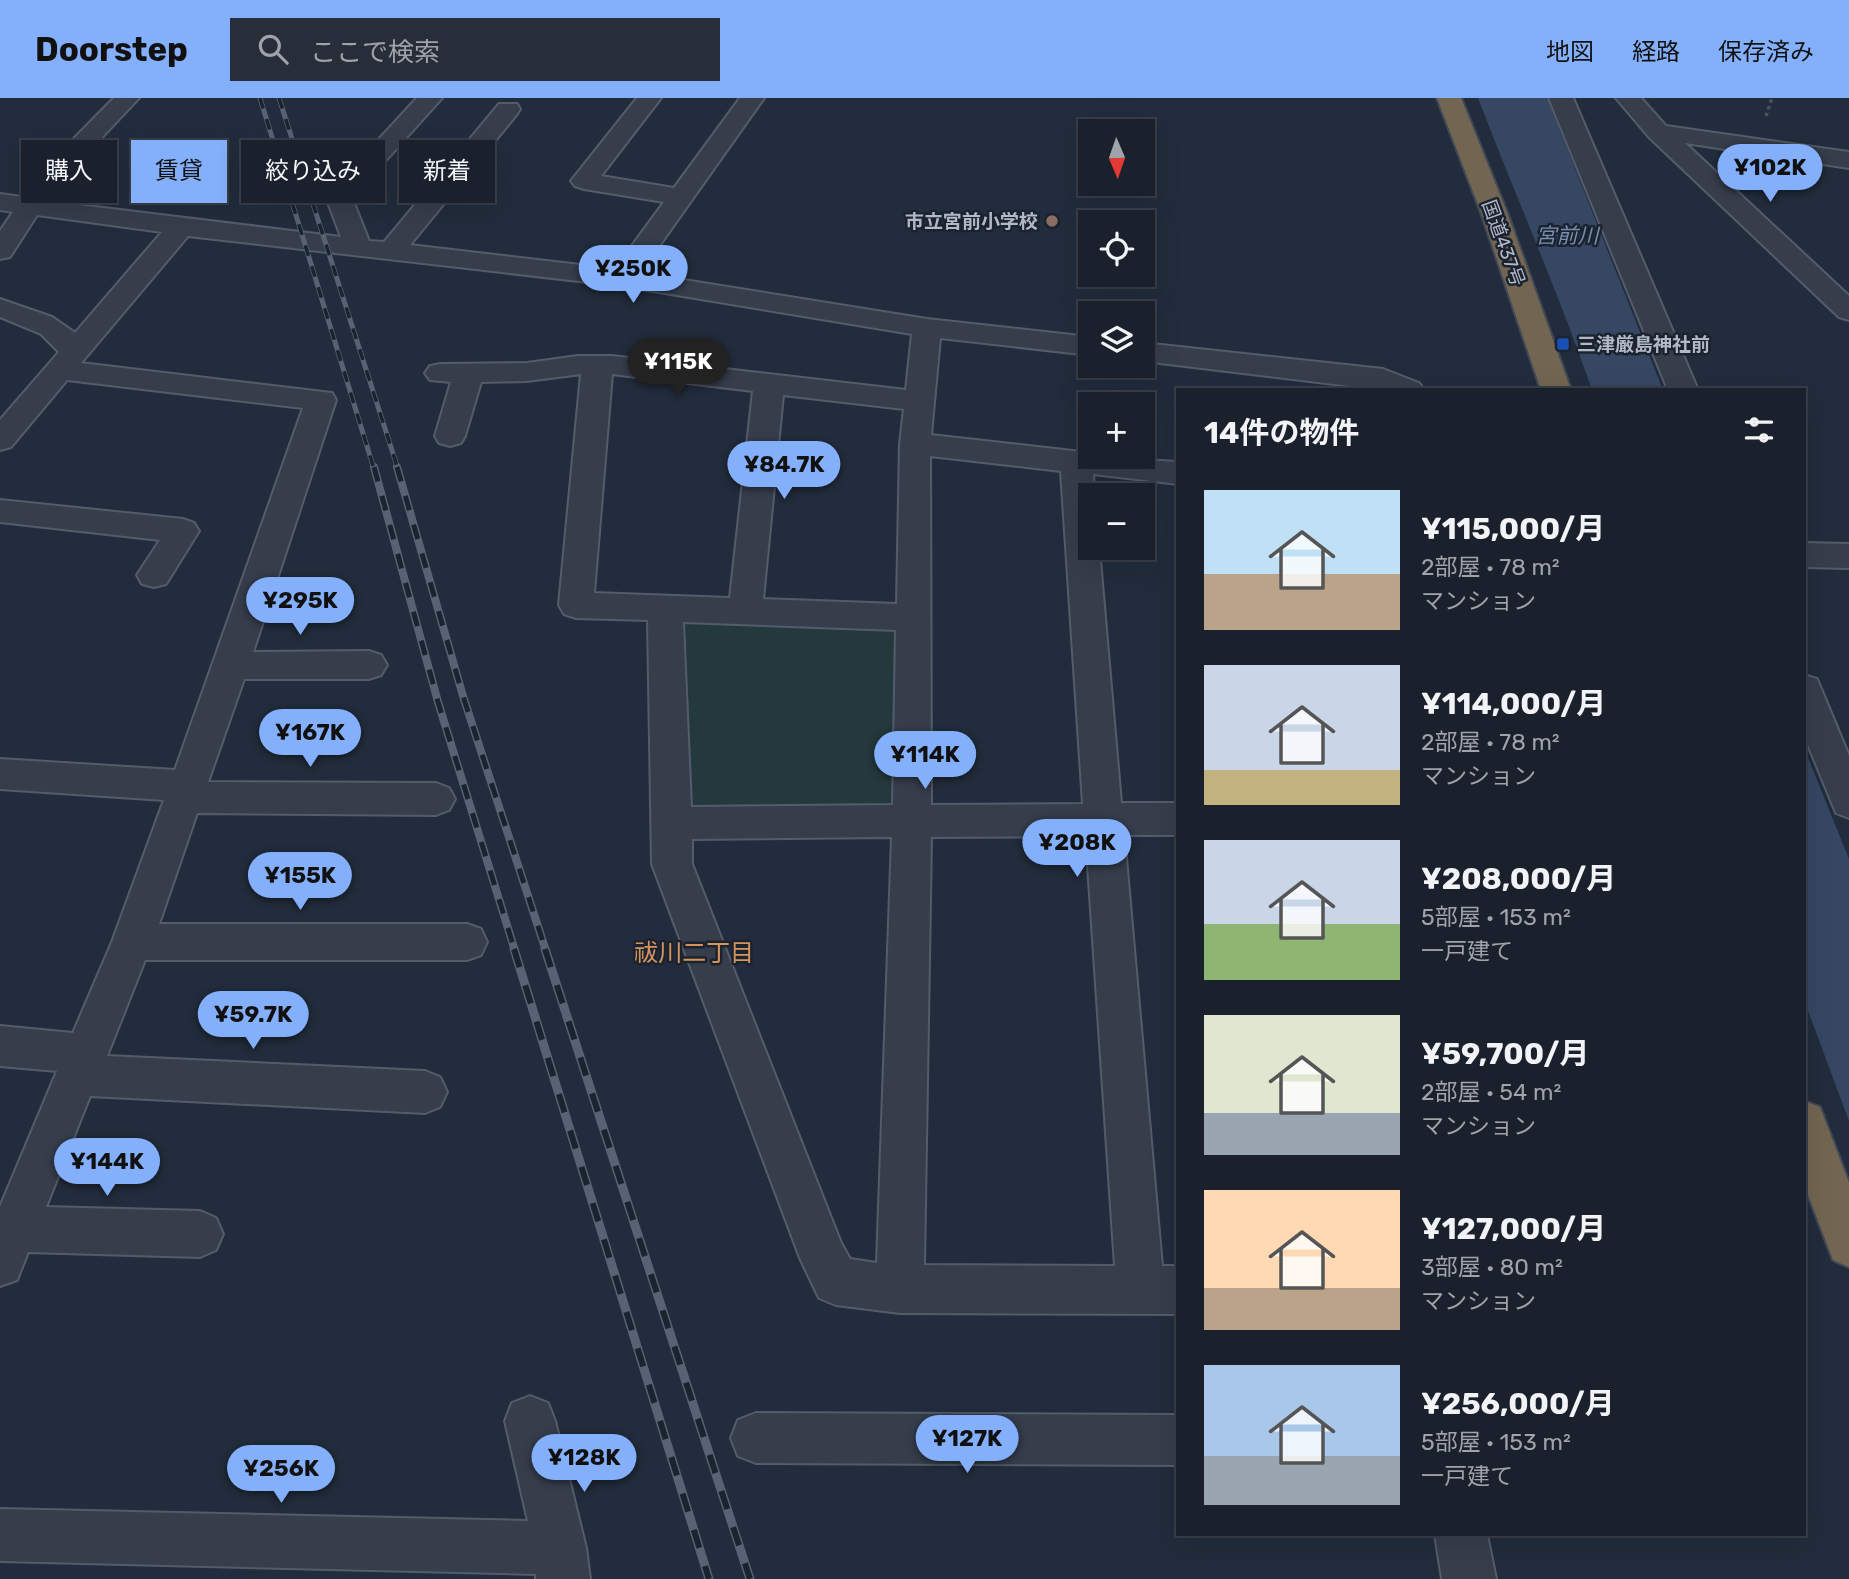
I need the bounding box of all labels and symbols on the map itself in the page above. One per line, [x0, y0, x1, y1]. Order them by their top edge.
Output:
north arrow [1078, 119, 1155, 196]
pin: ¥102K [1721, 144, 1819, 204]
street label: 国道437号 [1477, 197, 1530, 289]
place label: 市立宮前小学校 [905, 210, 1038, 233]
marker: 市立宮前小学校 [1044, 213, 1060, 229]
water label: 宮前川 [1536, 223, 1600, 248]
pin: ¥250K [584, 246, 682, 305]
place label: 三津厳島神社前 [1577, 333, 1710, 356]
marker: 三津厳島神社前 [1555, 336, 1571, 352]
pin: ¥115K [629, 338, 727, 398]
pin: ¥84.7K [727, 442, 841, 501]
pin: ¥295K [251, 578, 349, 637]
pin: ¥167K [261, 710, 359, 769]
pin: ¥114K [876, 732, 974, 791]
pin: ¥208K [1028, 820, 1126, 879]
pin: ¥155K [251, 852, 349, 912]
district label: 祓川二丁目 [634, 939, 754, 967]
pin: ¥59.7K [196, 992, 310, 1051]
pin: ¥144K [58, 1138, 156, 1198]
pin: ¥127K [918, 1416, 1016, 1475]
pin: ¥128K [535, 1434, 633, 1494]
pin: ¥256K [232, 1446, 330, 1505]

